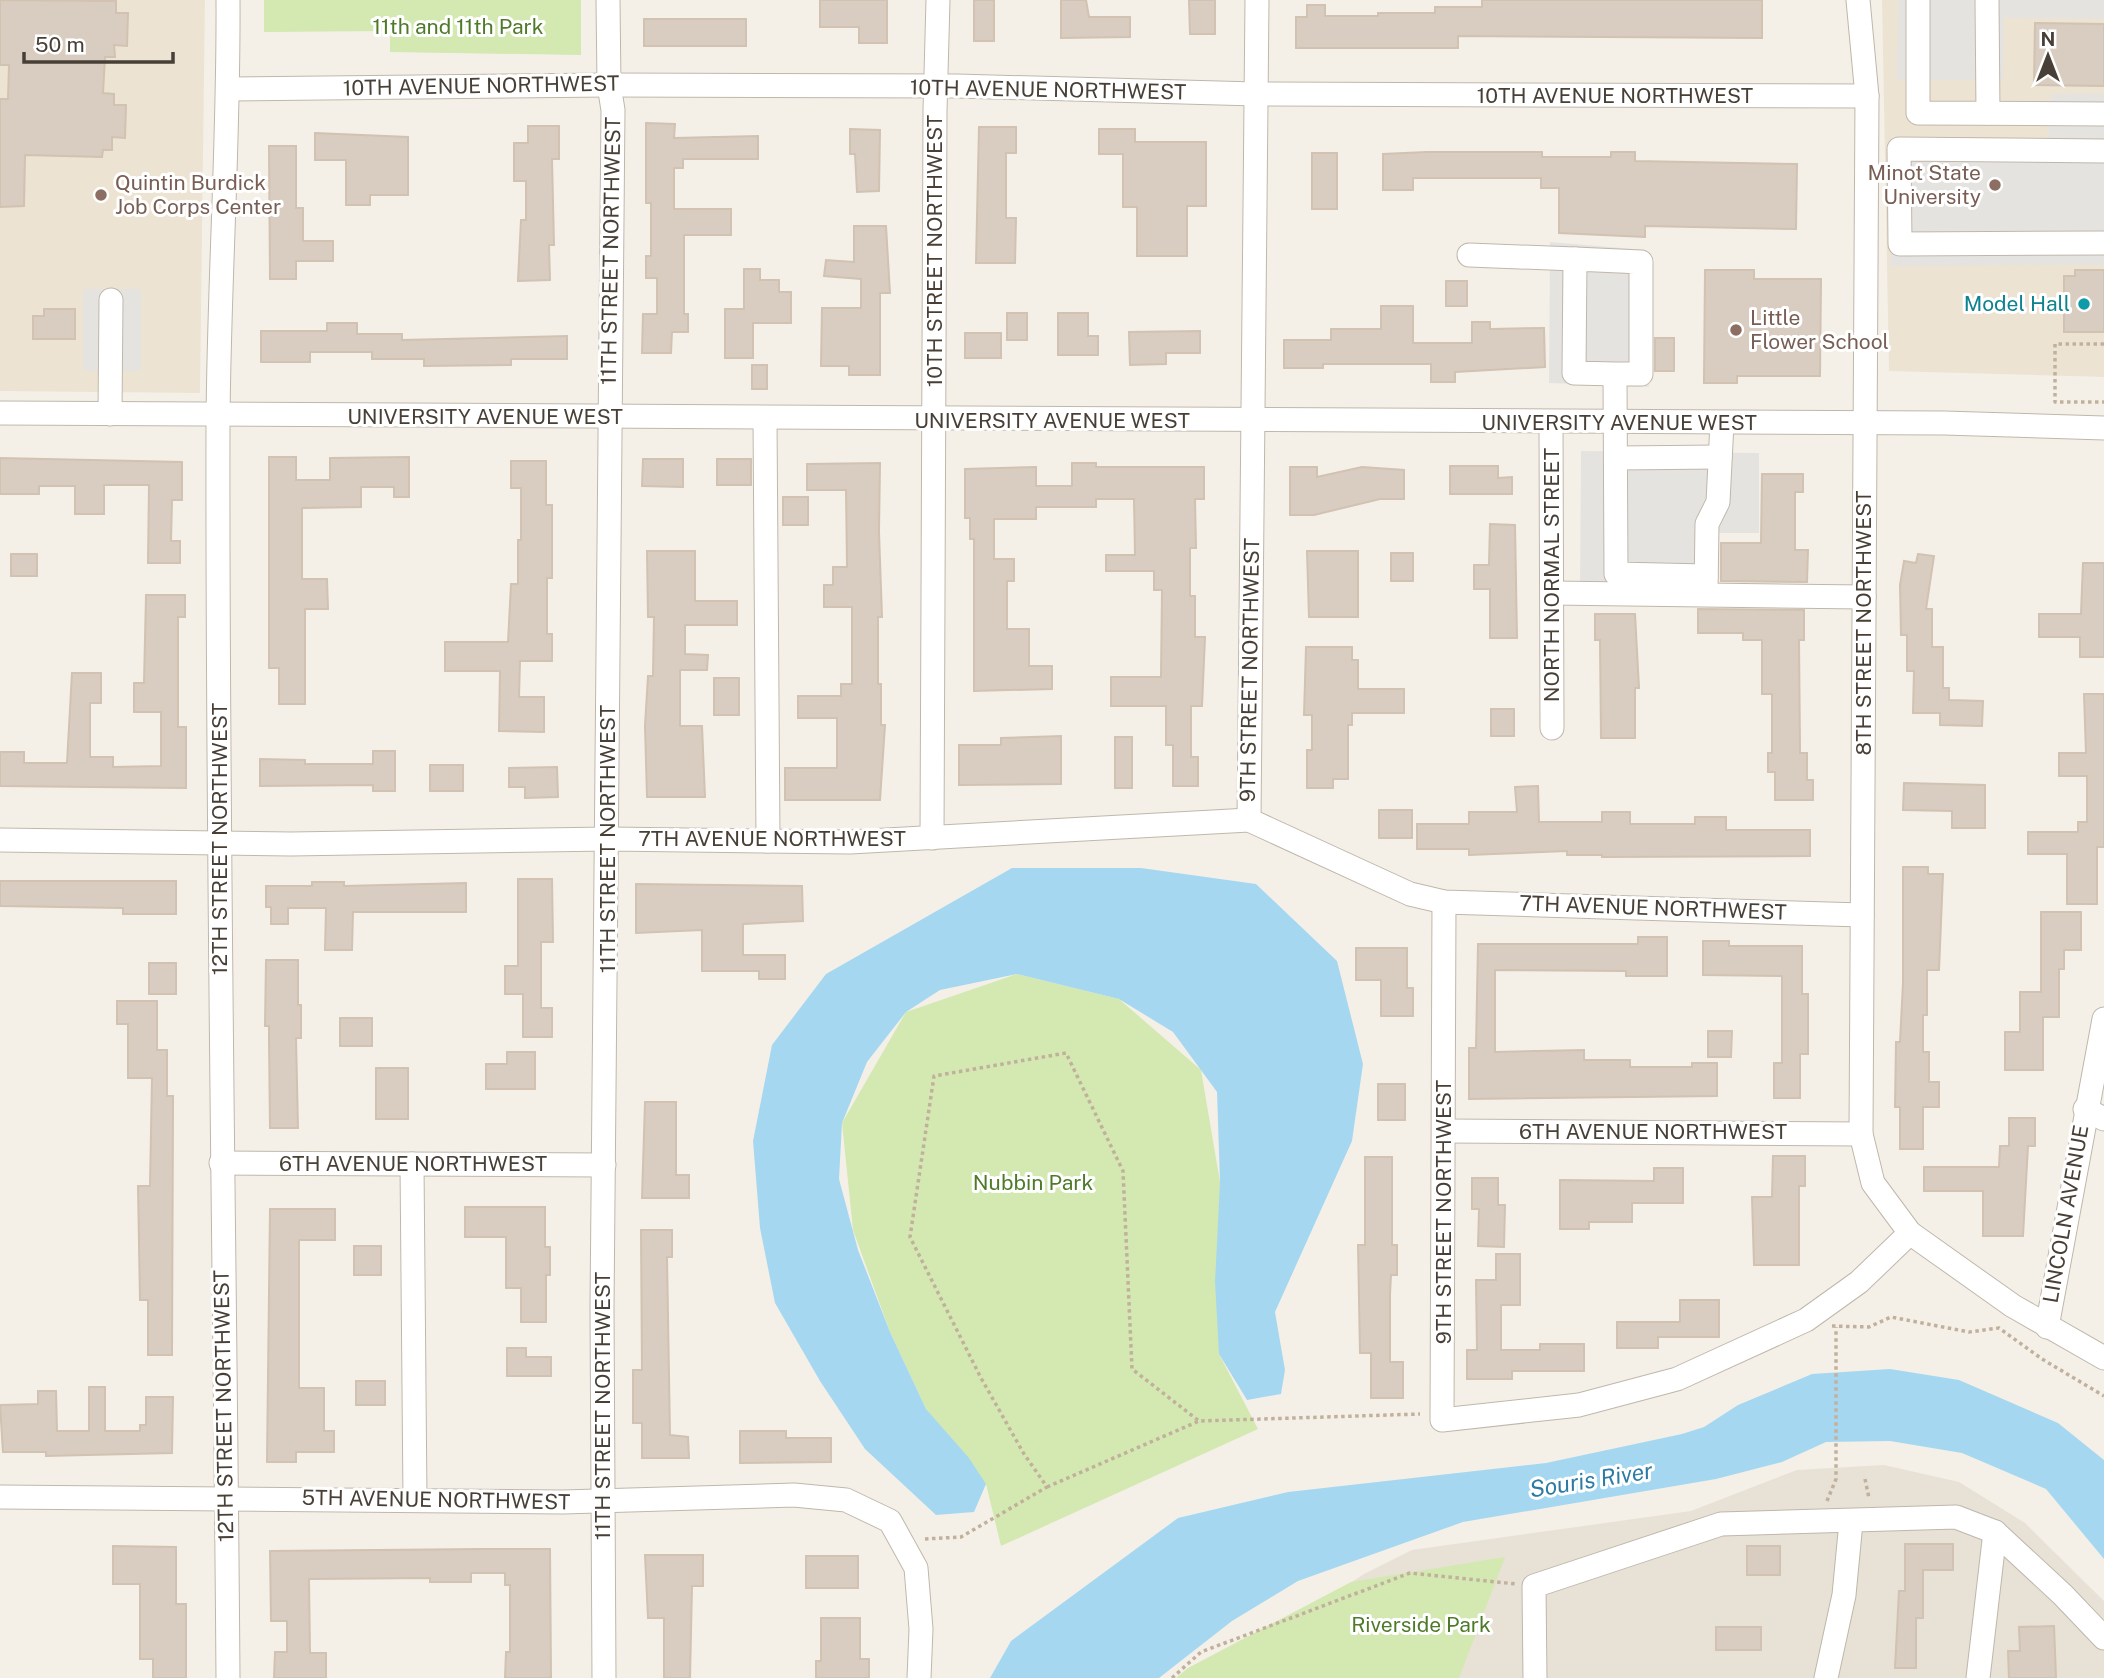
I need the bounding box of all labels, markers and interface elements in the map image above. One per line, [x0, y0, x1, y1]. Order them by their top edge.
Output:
park label: 11th and 11th Park [372, 14, 544, 39]
scale bar [24, 21, 173, 65]
north arrow [2013, 21, 2083, 91]
text: N [2041, 28, 2055, 50]
text: 50 m [35, 32, 85, 57]
street label: 10TH AVENUE NORTHWEST [343, 71, 619, 100]
street label: 10TH AVENUE NORTHWEST [910, 75, 1186, 104]
street label: 10TH AVENUE NORTHWEST [1477, 83, 1753, 108]
street label: 10TH STREET NORTHWEST [922, 115, 947, 387]
street label: 11TH STREET NORTHWEST [596, 117, 625, 385]
place label: Minot State University [1868, 160, 1981, 209]
place label: Quintin Burdick Job Corps Center [115, 170, 281, 219]
marker: Minot State University [1987, 177, 2003, 193]
marker: Quintin Burdick Job Corps Center [93, 187, 109, 203]
place label: Model Hall [1964, 291, 2070, 316]
marker: Model Hall [2076, 296, 2092, 312]
place label: Little Flower School [1750, 305, 1889, 354]
marker: Little Flower School [1728, 322, 1744, 338]
street label: UNIVERSITY AVENUE WEST [347, 404, 623, 429]
street label: UNIVERSITY AVENUE WEST [914, 408, 1190, 433]
street label: UNIVERSITY AVENUE WEST [1481, 410, 1757, 435]
street label: NORTH NORMAL STREET [1539, 448, 1564, 702]
street label: 8TH STREET NORTHWEST [1851, 491, 1876, 755]
street label: 9TH STREET NORTHWEST [1235, 538, 1264, 802]
street label: 12TH STREET NORTHWEST [207, 703, 232, 975]
street label: 11TH STREET NORTHWEST [595, 705, 620, 973]
street label: 7TH AVENUE NORTHWEST [638, 826, 906, 851]
street label: 7TH AVENUE NORTHWEST [1519, 890, 1787, 925]
street label: 9TH STREET NORTHWEST [1431, 1080, 1456, 1344]
street label: 6TH AVENUE NORTHWEST [1519, 1119, 1787, 1144]
street label: LINCOLN AVENUE [2038, 1123, 2093, 1305]
street label: 6TH AVENUE NORTHWEST [279, 1151, 547, 1176]
park label: Nubbin Park [973, 1170, 1093, 1195]
street label: 12TH STREET NORTHWEST [209, 1270, 238, 1542]
street label: 11TH STREET NORTHWEST [590, 1272, 615, 1540]
water label: Souris River [1527, 1456, 1655, 1503]
street label: 5TH AVENUE NORTHWEST [302, 1485, 571, 1514]
park label: Riverside Park [1351, 1612, 1491, 1637]

